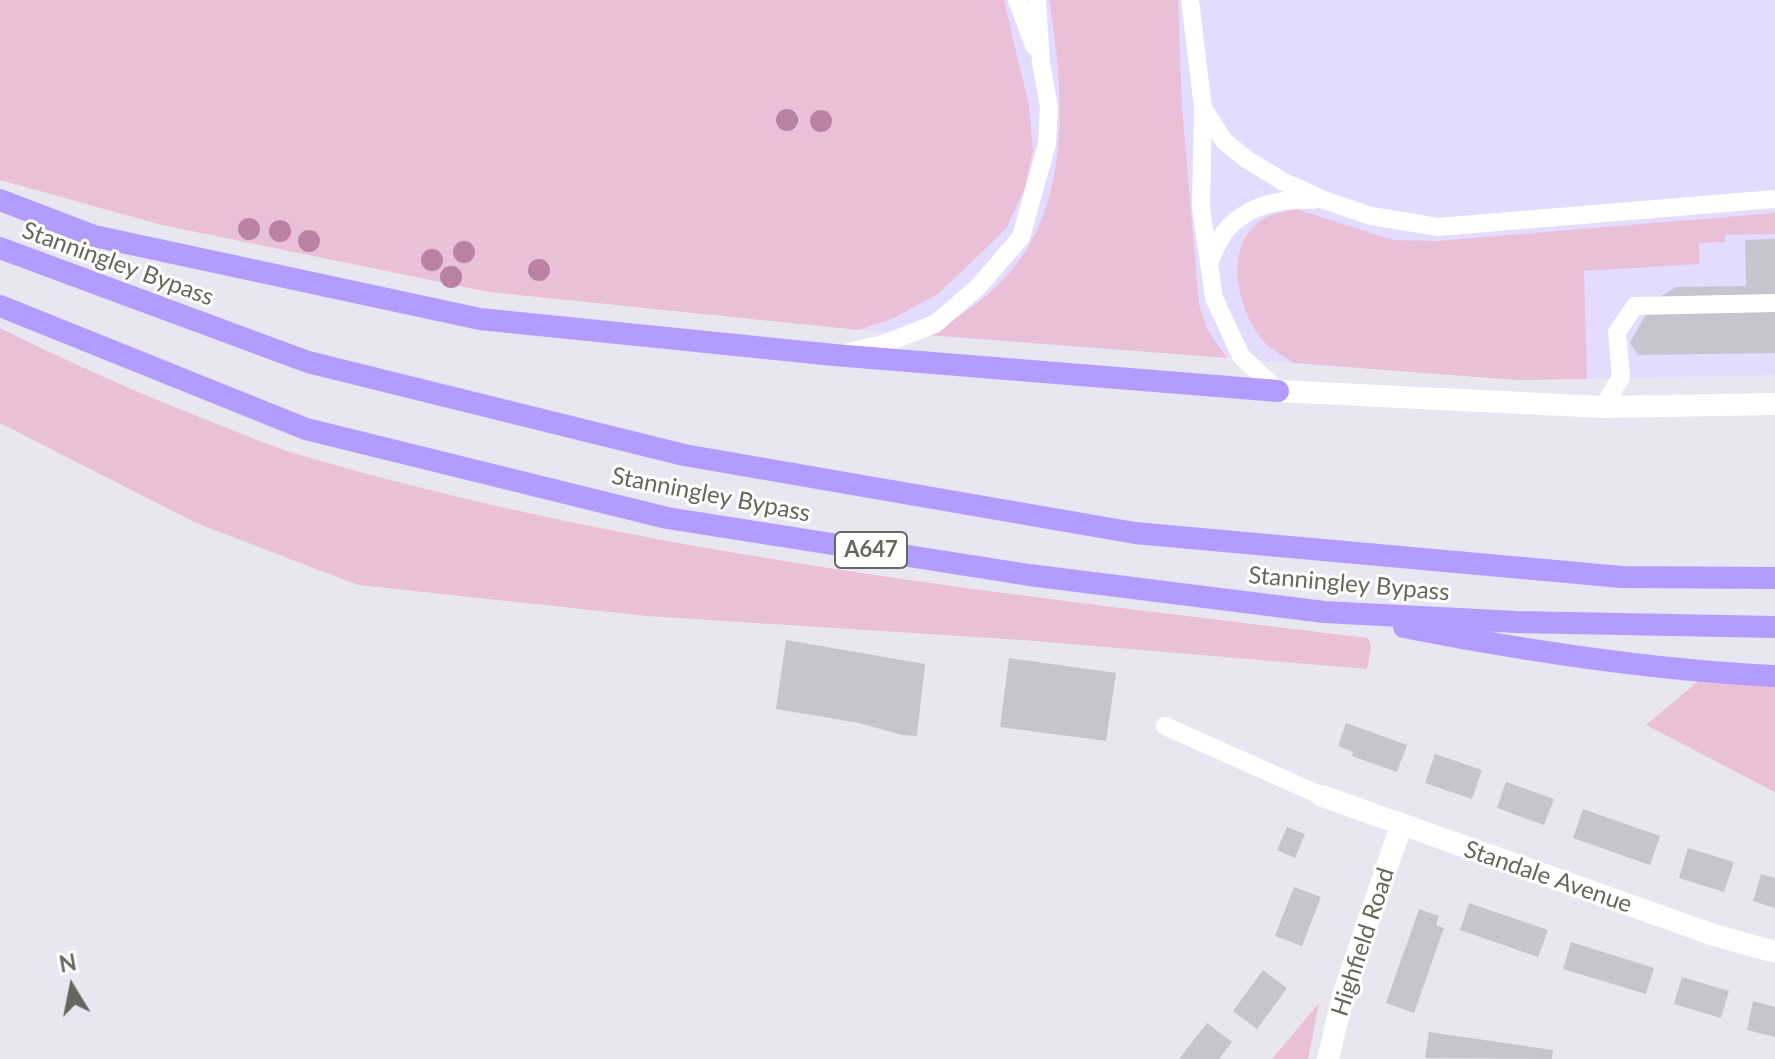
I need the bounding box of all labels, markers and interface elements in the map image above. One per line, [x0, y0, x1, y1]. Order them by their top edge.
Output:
street label: Stanningley Bypass [18, 216, 218, 312]
street label: Stanningley Bypass [609, 462, 813, 528]
road number: A647 [835, 532, 907, 568]
street label: Stanningley Bypass [1247, 561, 1451, 607]
street label: Standale Avenue [1460, 835, 1636, 919]
street label: Highfield Road [1325, 864, 1401, 1020]
north arrow [32, 947, 112, 1027]
text: N [57, 948, 78, 978]

